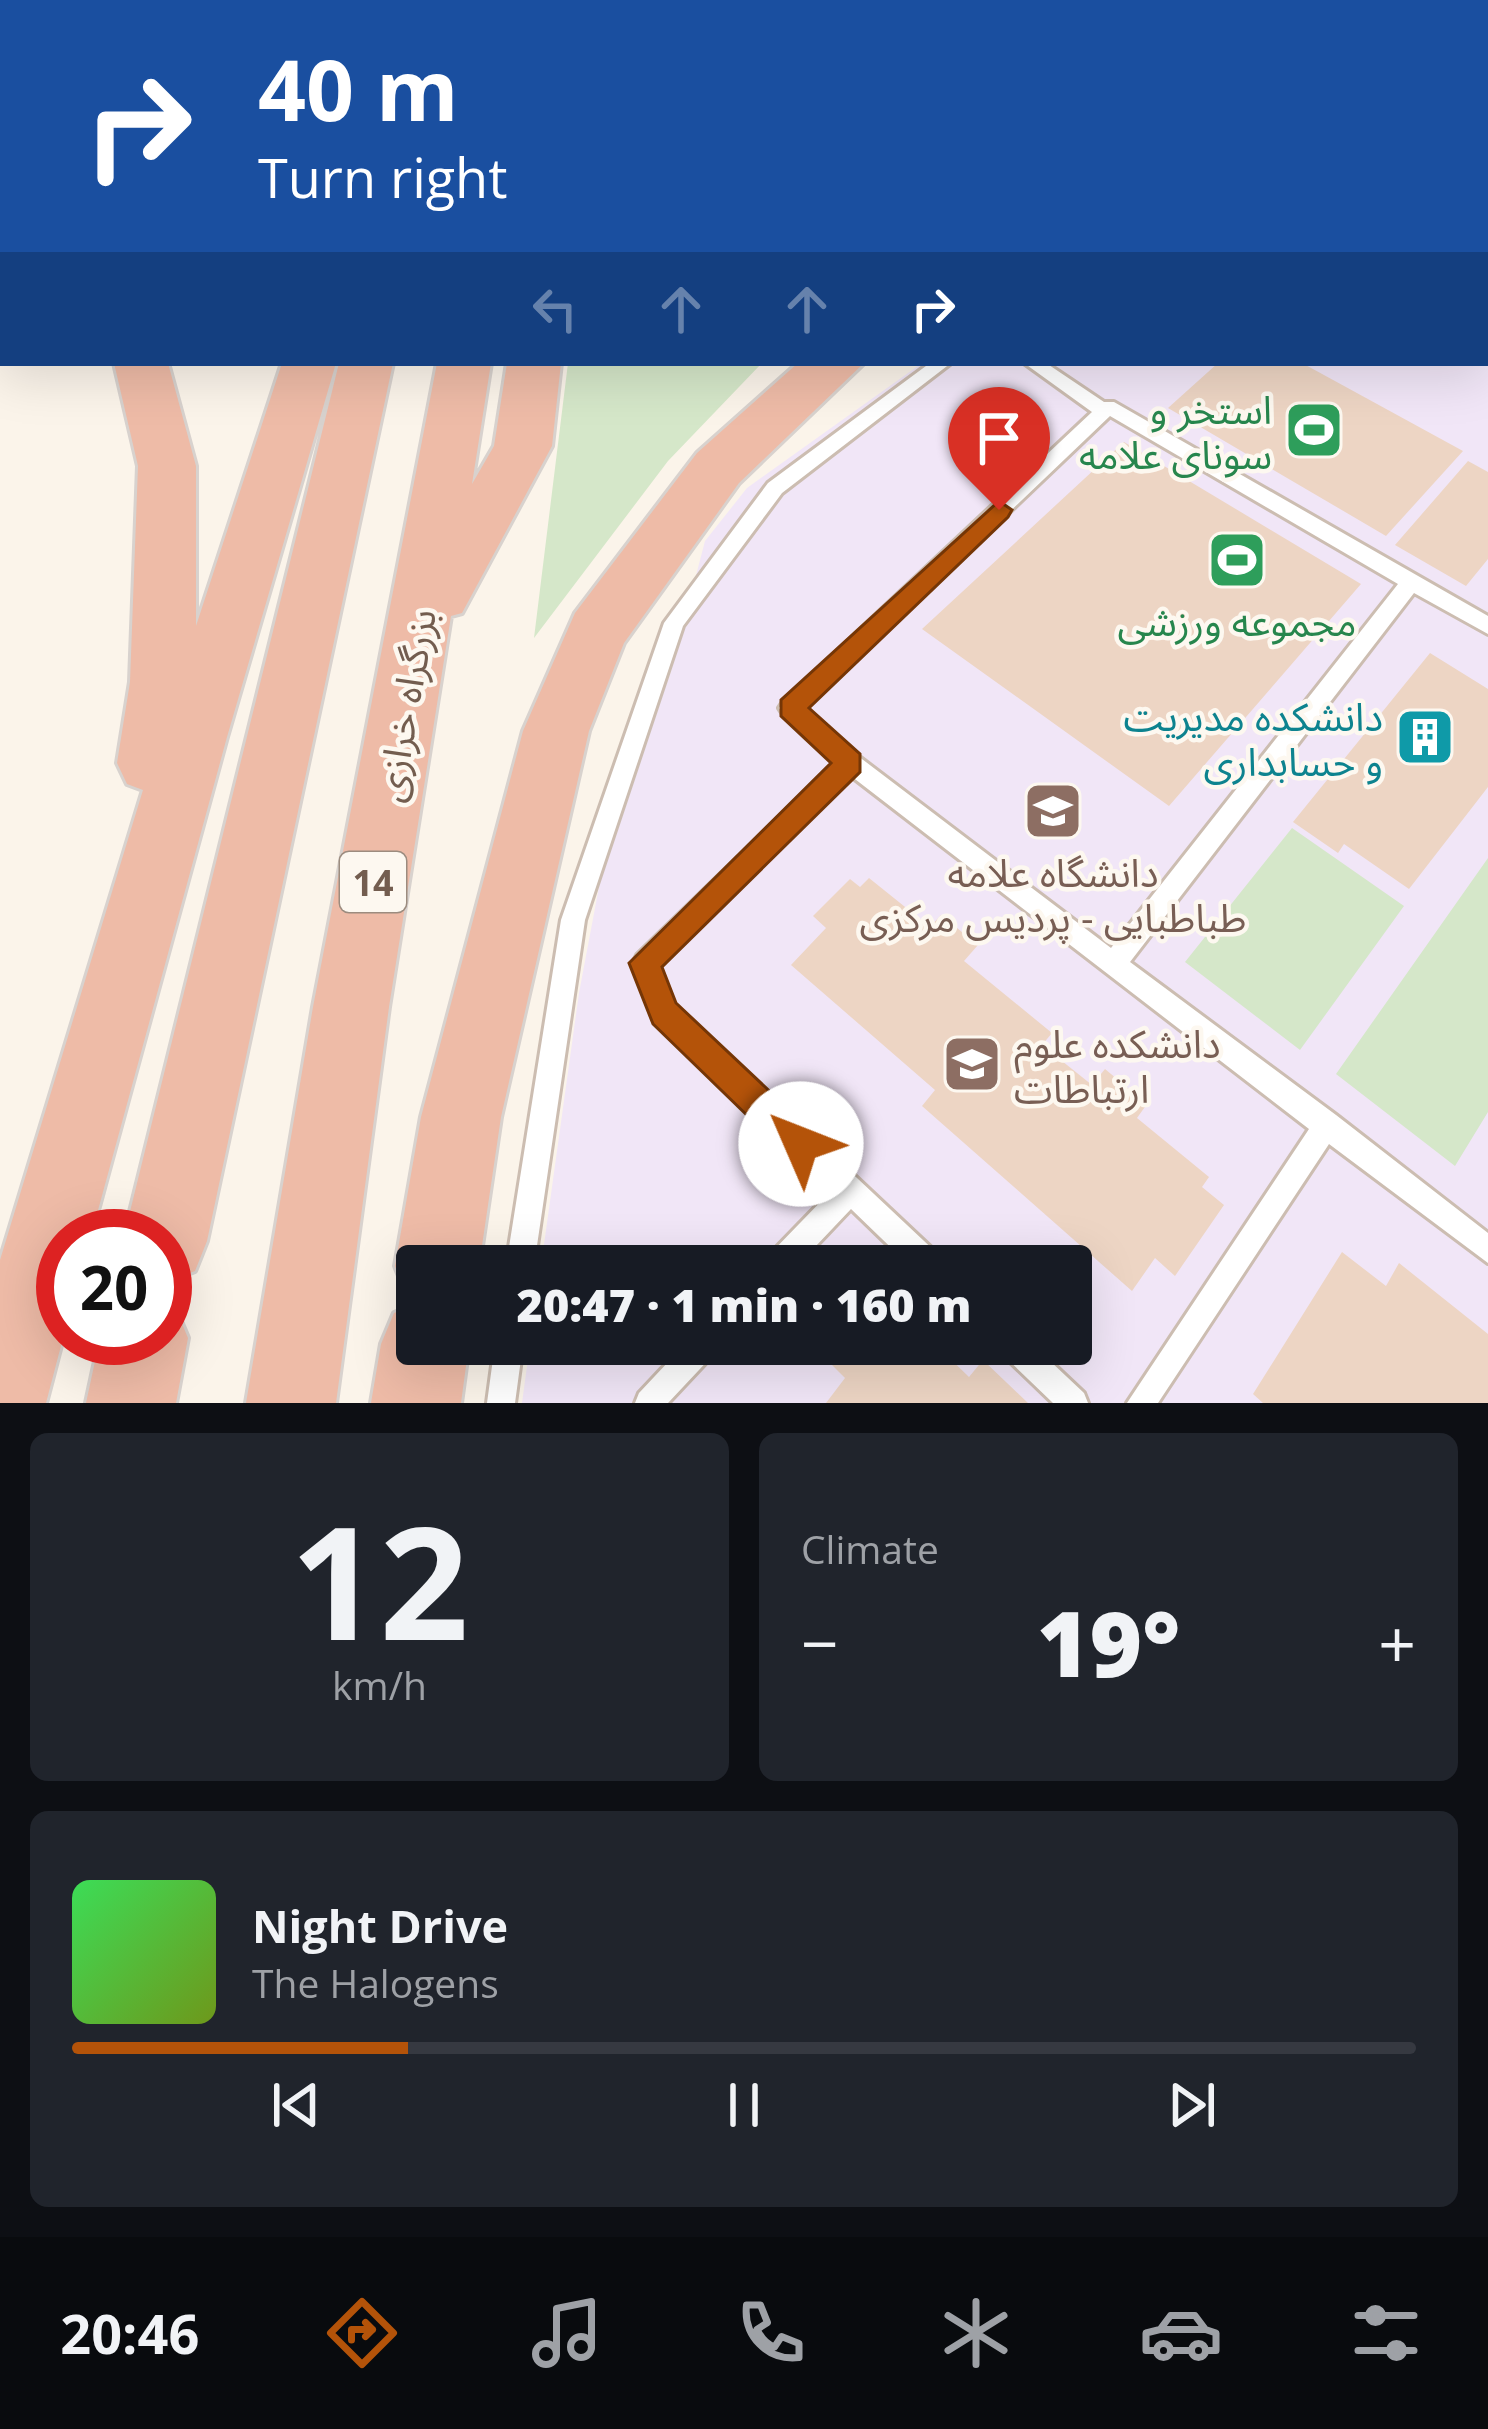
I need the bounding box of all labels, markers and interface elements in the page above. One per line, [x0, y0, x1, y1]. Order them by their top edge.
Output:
text: 40 m [258, 31, 458, 146]
icon: right [60, 48, 216, 204]
text: Turn right [258, 140, 507, 214]
icon: left [522, 276, 588, 342]
icon: ahead [648, 276, 714, 342]
icon: ahead [774, 276, 840, 342]
icon: right [900, 276, 966, 342]
place label: استخر و سونای علامه [1079, 382, 1272, 480]
pin [948, 387, 1050, 510]
sports icon: استخر و سونای علامه [1283, 399, 1345, 461]
icon: arrive [966, 405, 1032, 471]
sports icon: مجموعه ورزشی [1206, 529, 1268, 591]
place label: مجموعه ورزشی [1117, 594, 1357, 647]
street label: بزرگراه خرازی [361, 604, 447, 806]
place label: دانشکده مدیریت و حسابداری [1124, 689, 1383, 787]
building icon: دانشکده مدیریت و حسابداری [1394, 706, 1456, 768]
school or university icon: دانشگاه علامه طباطبایی - پردیس مرکزی [1022, 780, 1084, 842]
place label: دانشگاه علامه طباطبایی - پردیس مرکزی [860, 845, 1246, 944]
road number: 14 [340, 852, 406, 912]
place label: دانشکده علوم ارتباطات [1014, 1016, 1221, 1114]
school or university icon: دانشکده علوم ارتباطات [941, 1033, 1003, 1095]
position arrow [738, 1081, 864, 1207]
speed limit sign: 20 [36, 1209, 192, 1365]
text: 20:47 · 1 min · 160 m [517, 1274, 971, 1335]
text: 12 [290, 1473, 469, 1686]
text: Climate [801, 1522, 939, 1575]
text: 19° [1037, 1581, 1180, 1703]
text: − [801, 1597, 839, 1687]
text: + [1378, 1597, 1416, 1687]
text: km/h [332, 1658, 427, 1711]
text: Night Drive [252, 1895, 508, 1956]
text: The Halogens [252, 1956, 499, 2009]
icon: previous [263, 2072, 329, 2138]
icon: pause [711, 2072, 777, 2138]
icon: next [1159, 2072, 1225, 2138]
icon: directions [320, 2291, 404, 2375]
icon: music [525, 2291, 609, 2375]
icon: phone [729, 2291, 813, 2375]
icon: climate [934, 2291, 1018, 2375]
icon: car [1139, 2291, 1223, 2375]
icon: filters [1344, 2291, 1428, 2375]
text: 20:46 [60, 2296, 199, 2370]

